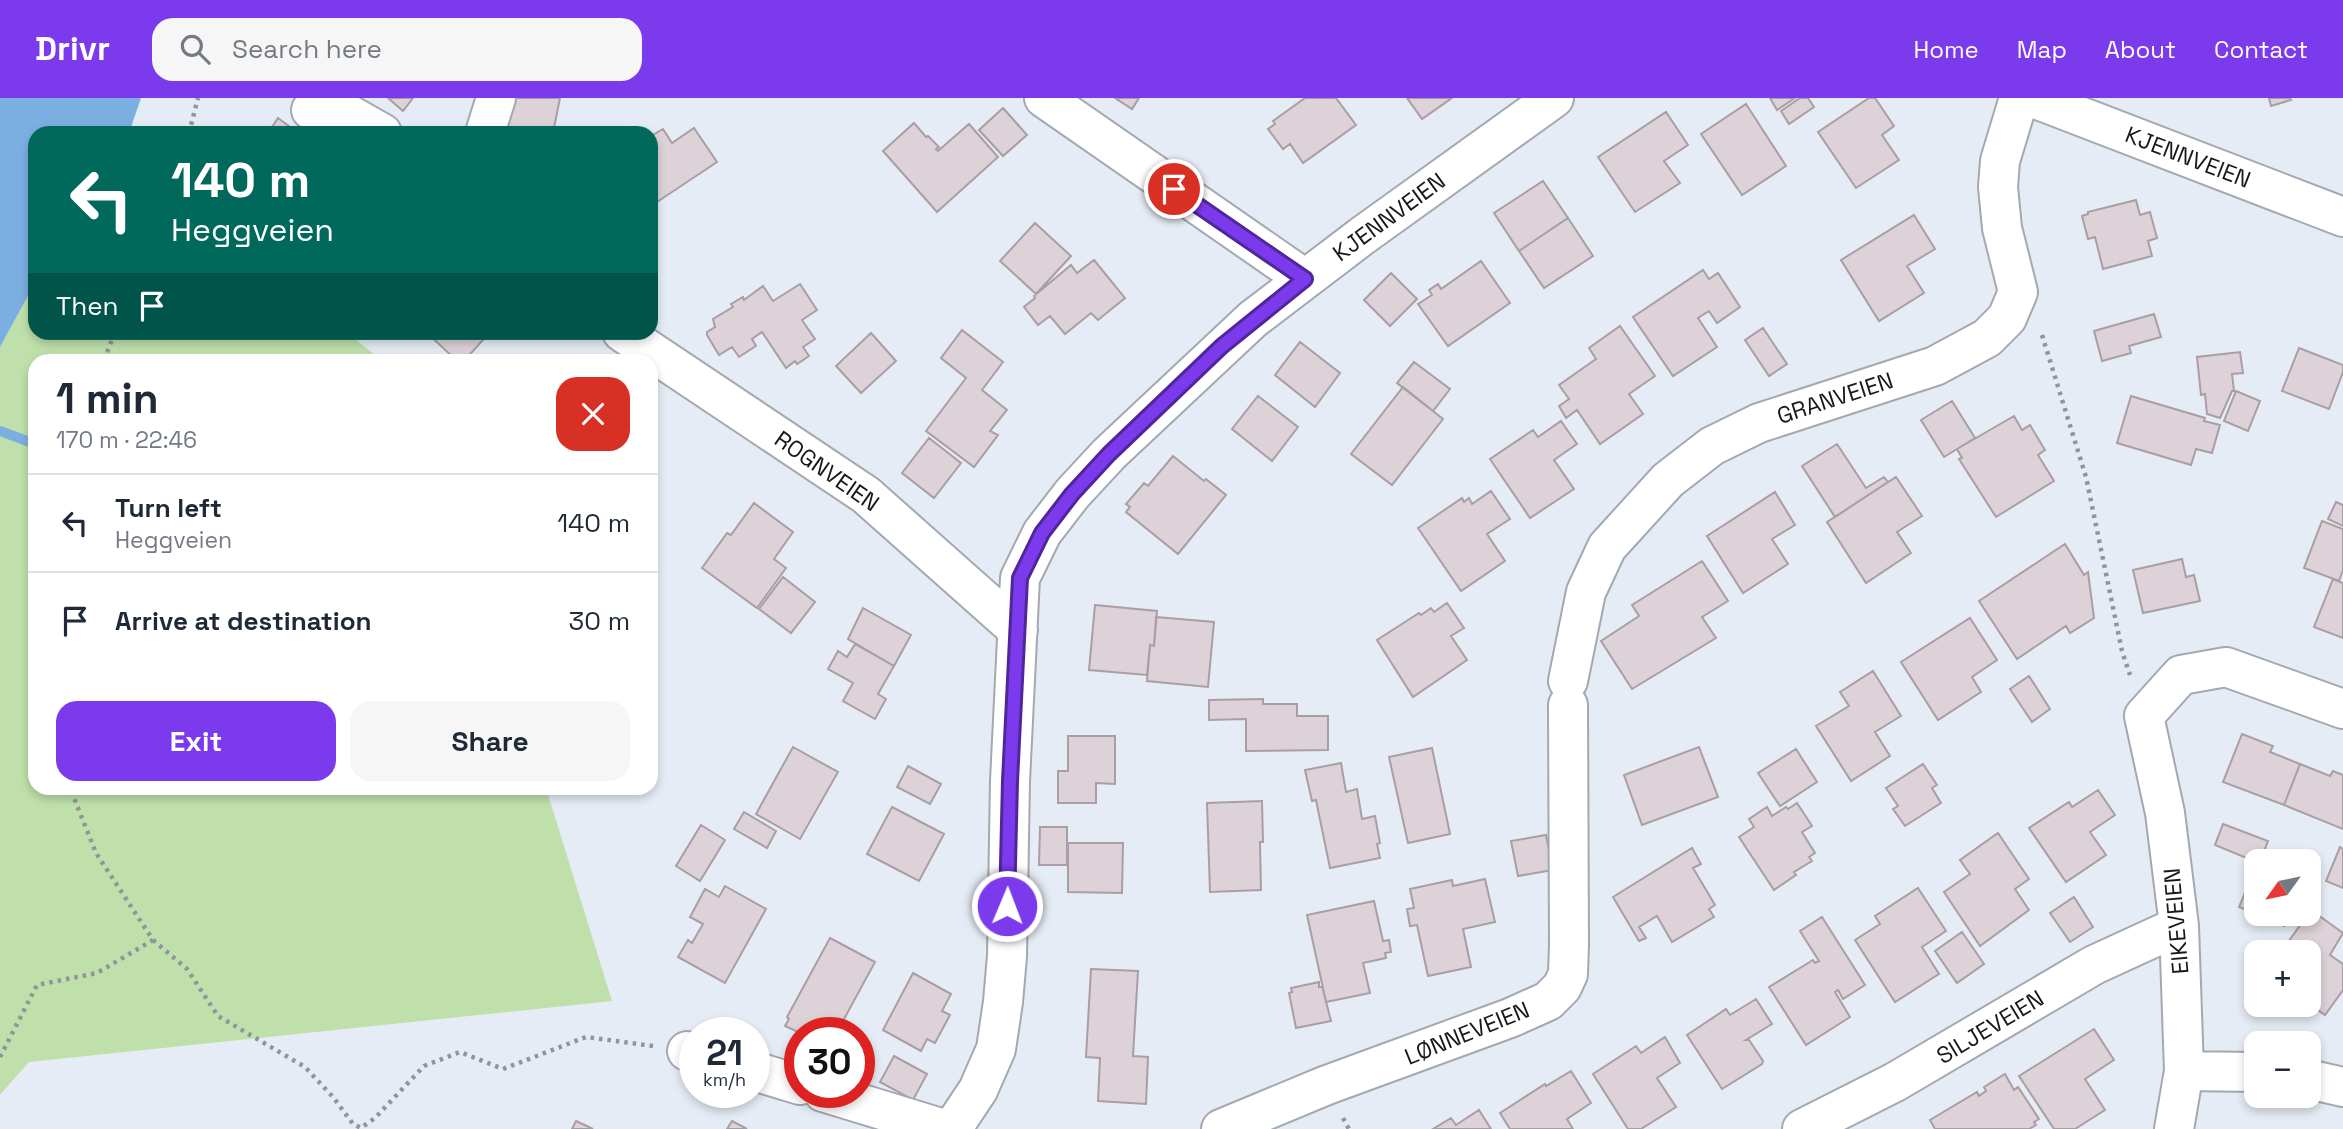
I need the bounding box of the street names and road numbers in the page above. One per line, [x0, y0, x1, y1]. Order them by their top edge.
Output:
street label: KJENNVEIEN [2121, 119, 2255, 195]
street label: KJENNVEIEN [1327, 166, 1451, 268]
street label: GRANVEIEN [1773, 365, 1897, 431]
street label: ROGNVEIEN [769, 424, 885, 518]
street label: EIKEVEIEN [2156, 867, 2196, 975]
street label: SILJEVEIEN [1931, 983, 2049, 1071]
street label: LØNNEVEIEN [1400, 994, 1534, 1072]

